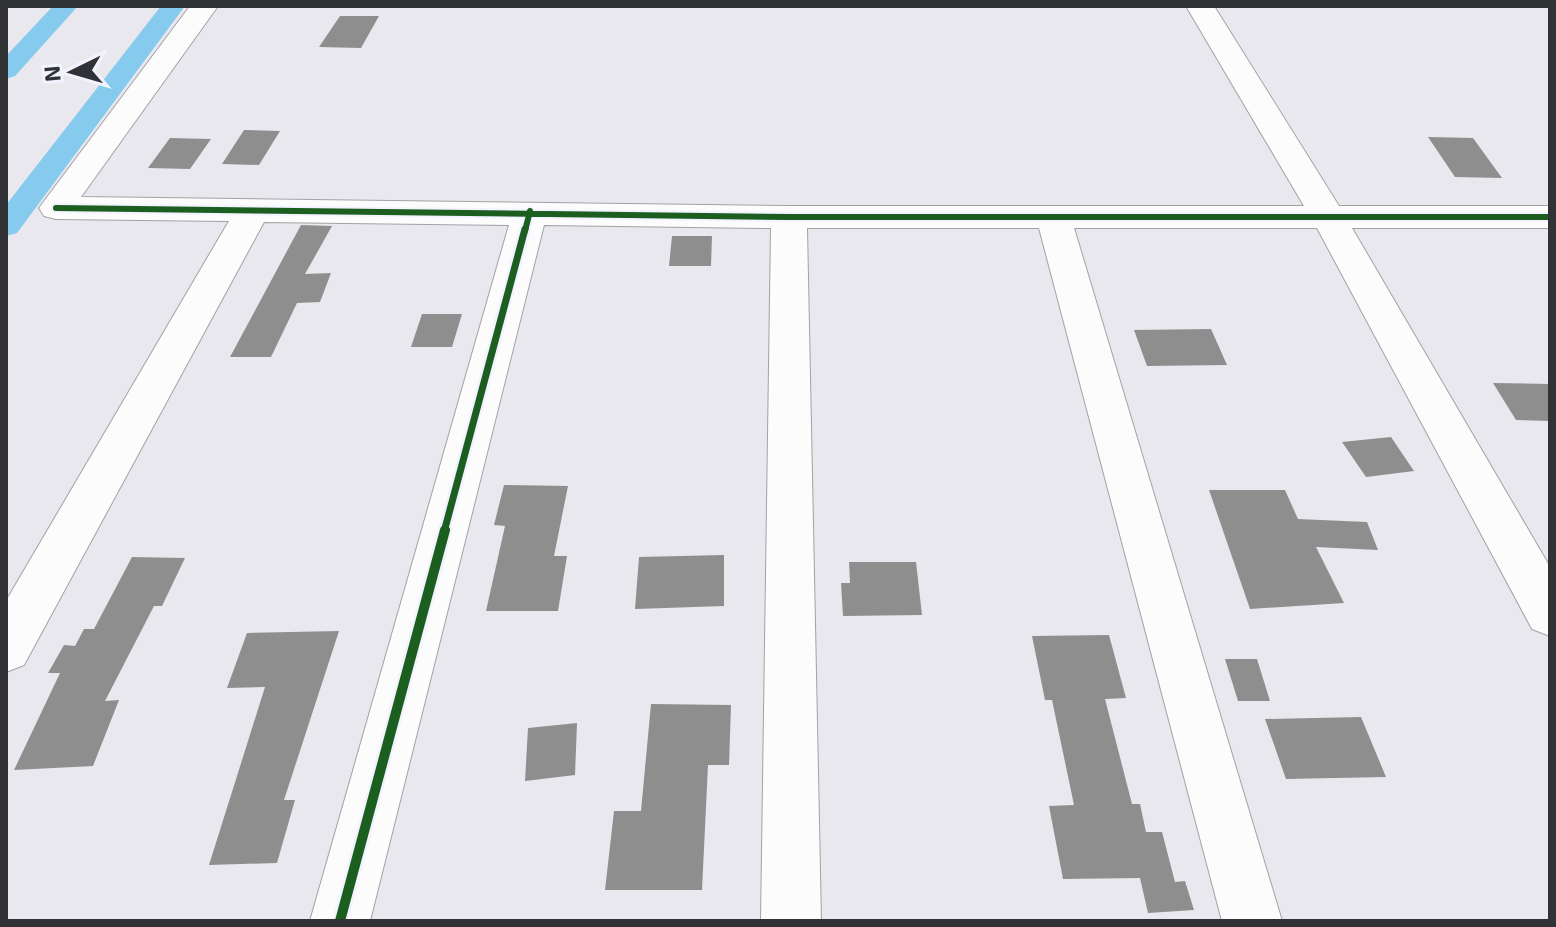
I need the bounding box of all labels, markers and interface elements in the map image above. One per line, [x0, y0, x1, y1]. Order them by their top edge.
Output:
north arrow [32, 32, 112, 112]
text: N [37, 65, 65, 83]

